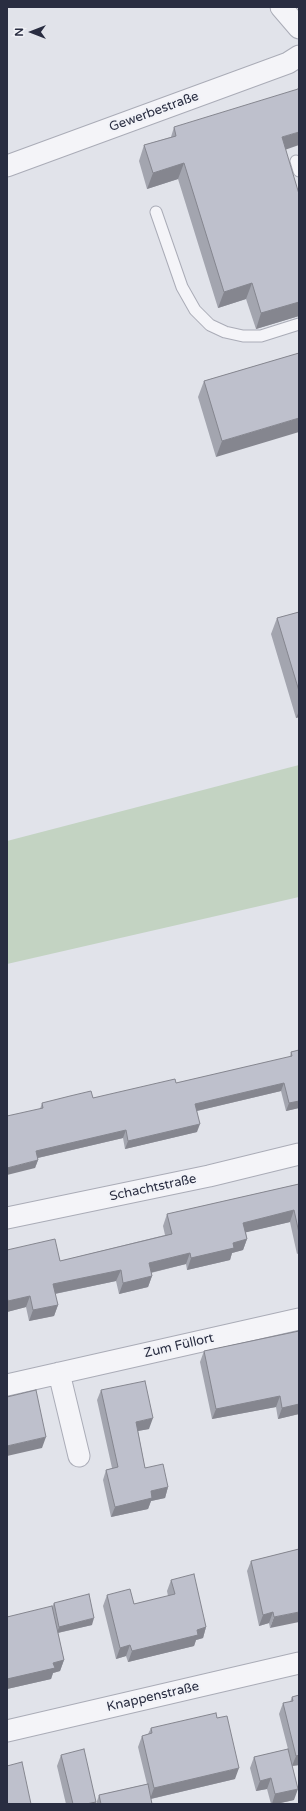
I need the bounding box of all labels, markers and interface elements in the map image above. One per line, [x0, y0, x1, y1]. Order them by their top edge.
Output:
north arrow [12, 12, 52, 52]
text: N [13, 28, 26, 36]
street label: Gewerbestraße [107, 89, 201, 135]
street label: Schachtstraße [108, 1171, 198, 1205]
street label: Zum Füllort [143, 1330, 215, 1362]
street label: Knappenstraße [105, 1679, 201, 1715]

